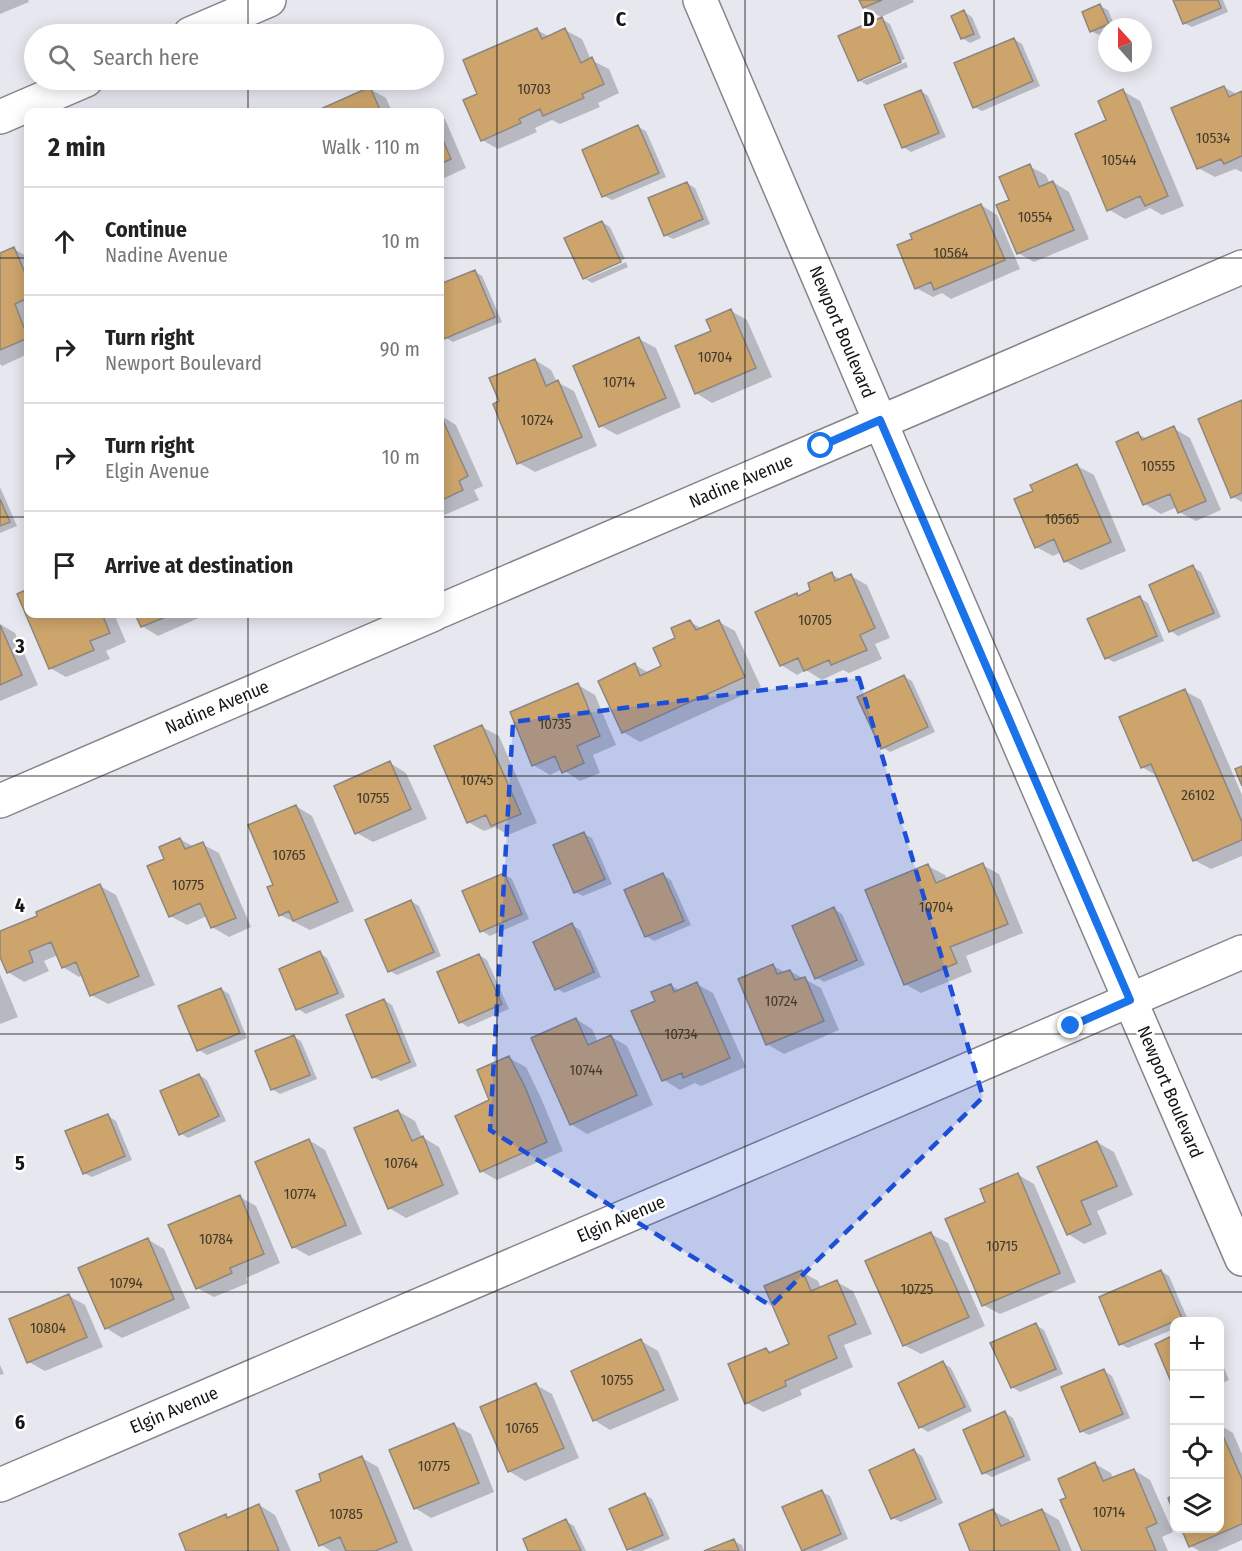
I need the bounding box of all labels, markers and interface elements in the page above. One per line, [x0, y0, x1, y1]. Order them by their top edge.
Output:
text: C [616, 7, 627, 31]
text: D [863, 7, 875, 31]
north arrow [1098, 18, 1152, 72]
search box [24, 24, 444, 90]
icon: search [45, 41, 78, 74]
text: Search here [93, 44, 199, 71]
house number: 10703 [517, 80, 551, 98]
house number: 10534 [1196, 129, 1230, 147]
text: 2 min [48, 132, 106, 163]
text: Walk · 110 m [322, 135, 420, 159]
house number: 10544 [1101, 151, 1137, 169]
house number: 10554 [1018, 208, 1052, 226]
text: Continue [105, 216, 187, 243]
icon: ahead [48, 225, 81, 258]
text: 10 m [382, 229, 420, 253]
text: Nadine Avenue [105, 243, 228, 267]
house number: 10564 [933, 244, 969, 262]
street label: Newport Boulevard [804, 263, 880, 401]
text: Turn right [105, 324, 194, 351]
icon: right [48, 333, 81, 366]
text: 90 m [380, 337, 420, 361]
house number: 10704 [698, 348, 732, 366]
text: Newport Boulevard [105, 351, 262, 375]
house number: 10714 [603, 373, 635, 391]
house number: 10724 [521, 411, 553, 429]
text: Turn right [105, 432, 194, 459]
route start [807, 432, 833, 458]
icon: right [48, 441, 81, 474]
text: 10 m [382, 445, 420, 469]
street label: Nadine Avenue [686, 449, 796, 513]
house number: 10555 [1141, 457, 1175, 475]
text: Elgin Avenue [105, 459, 209, 483]
house number: 10565 [1045, 510, 1080, 528]
icon: arrive [48, 549, 81, 582]
text: Arrive at destination [105, 552, 293, 579]
house number: 10705 [798, 611, 832, 629]
text: 3 [14, 634, 25, 658]
street label: Nadine Avenue [162, 675, 272, 739]
house number: 10735 [538, 715, 572, 733]
house number: 10745 [461, 771, 494, 789]
house number: 26102 [1181, 786, 1215, 804]
house number: 10755 [357, 789, 390, 807]
house number: 10765 [272, 846, 306, 864]
house number: 10775 [172, 876, 204, 894]
text: 4 [15, 893, 25, 917]
house number: 10704 [919, 898, 953, 916]
house number: 10724 [765, 992, 797, 1010]
route end [1057, 1012, 1083, 1038]
street label: Newport Boulevard [1132, 1023, 1208, 1161]
house number: 10734 [664, 1025, 698, 1043]
house number: 10744 [569, 1061, 603, 1079]
text: 5 [15, 1151, 25, 1175]
house number: 10764 [384, 1154, 418, 1172]
house number: 10774 [284, 1185, 316, 1203]
street label: Elgin Avenue [573, 1190, 669, 1247]
house number: 10784 [199, 1230, 233, 1248]
house number: 10715 [986, 1237, 1018, 1255]
house number: 10794 [109, 1274, 143, 1292]
house number: 10725 [901, 1280, 934, 1298]
map controls [1170, 1317, 1224, 1533]
button: + [1170, 1317, 1224, 1371]
house number: 10804 [30, 1319, 66, 1337]
house number: 10755 [601, 1371, 634, 1389]
button: − [1170, 1371, 1224, 1425]
street label: Elgin Avenue [126, 1381, 222, 1438]
text: 6 [15, 1410, 25, 1434]
house number: 10765 [505, 1419, 539, 1437]
button: locate [1170, 1425, 1224, 1479]
house number: 10775 [418, 1457, 450, 1475]
button: layers [1170, 1479, 1224, 1533]
house number: 10714 [1093, 1503, 1125, 1521]
house number: 10785 [329, 1505, 363, 1523]

